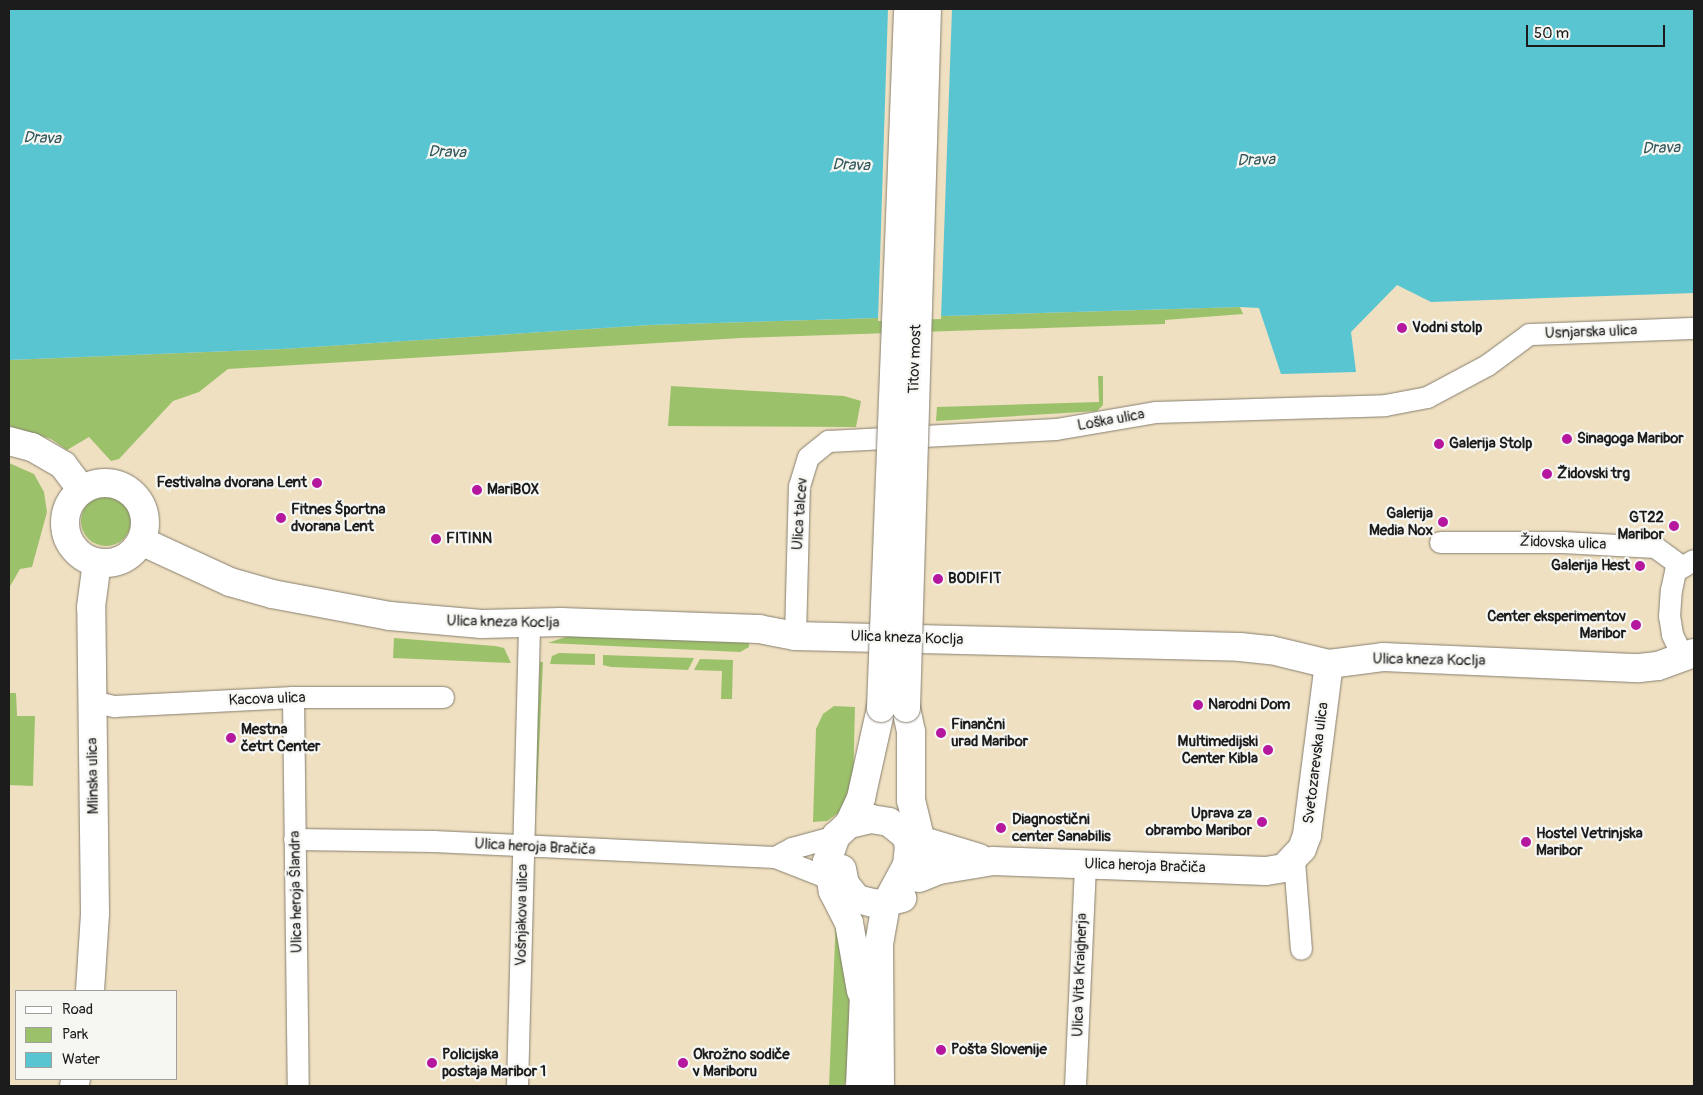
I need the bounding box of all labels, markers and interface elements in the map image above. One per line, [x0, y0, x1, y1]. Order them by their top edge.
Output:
scale bar [1528, 15, 1667, 47]
text: 50 m [1534, 24, 1569, 43]
water label: Drava [23, 128, 61, 148]
water label: Drava [1642, 138, 1680, 158]
water label: Drava [428, 142, 466, 162]
water label: Drava [1237, 150, 1275, 170]
water label: Drava [832, 155, 870, 175]
place label: Vodni stolp [1412, 319, 1482, 337]
street label: Usnjarska ulica [1544, 321, 1638, 343]
marker: Vodni stolp [1396, 322, 1408, 334]
street label: Titov most [905, 324, 925, 394]
street label: Loška ulica [1076, 405, 1146, 435]
place label: Sinagoga Maribor [1577, 430, 1684, 448]
marker: Sinagoga Maribor [1561, 433, 1573, 445]
place label: Galerija Stolp [1449, 435, 1532, 453]
marker: Galerija Stolp [1433, 438, 1445, 450]
place label: Židovski trg [1557, 465, 1630, 483]
marker: Židovski trg [1541, 468, 1553, 480]
place label: Festivalna dvorana Lent [156, 474, 307, 492]
marker: Festivalna dvorana Lent [311, 477, 323, 489]
street label: Ulica talcev [788, 477, 812, 551]
place label: MariBOX [487, 481, 539, 499]
marker: MariBOX [471, 484, 483, 496]
place label: Fitnes Športna dvorana Lent [291, 500, 385, 535]
place label: Galerija Media Nox [1369, 504, 1433, 539]
place label: GT22 Maribor [1617, 508, 1664, 543]
marker: Fitnes Športna dvorana Lent [275, 512, 287, 524]
marker: Galerija Media Nox [1437, 516, 1449, 528]
marker: GT22 Maribor [1668, 520, 1680, 532]
place label: FITINN [446, 530, 492, 548]
street label: Židovska ulica [1519, 532, 1607, 554]
marker: FITINN [430, 533, 442, 545]
place label: Galerija Hest [1551, 557, 1630, 575]
marker: Galerija Hest [1634, 560, 1646, 572]
place label: BODIFIT [948, 570, 1001, 588]
marker: BODIFIT [932, 573, 944, 585]
place label: Center eksperimentov Maribor [1487, 607, 1626, 642]
street label: Ulica kneza Koclja [446, 612, 560, 632]
marker: Center eksperimentov Maribor [1630, 619, 1642, 631]
street label: Ulica kneza Koclja [850, 627, 964, 649]
street label: Ulica kneza Koclja [1372, 650, 1486, 670]
street label: Kacova ulica [228, 689, 306, 709]
place label: Narodni Dom [1208, 696, 1290, 714]
marker: Narodni Dom [1192, 699, 1204, 711]
street label: Svetozarevska ulica [1300, 701, 1332, 825]
place label: Finančni urad Maribor [951, 715, 1028, 750]
place label: Mestna četrt Center [241, 720, 320, 755]
marker: Finančni urad Maribor [935, 727, 947, 739]
marker: Mestna četrt Center [225, 732, 237, 744]
place label: Multimedijski Center Kibla [1178, 732, 1258, 767]
street label: Mlinska ulica [83, 738, 103, 814]
marker: Multimedijski Center Kibla [1262, 744, 1274, 756]
place label: Uprava za obrambo Maribor [1146, 804, 1252, 839]
place label: Diagnostični center Sanabilis [1012, 810, 1111, 845]
marker: Uprava za obrambo Maribor [1256, 816, 1268, 828]
marker: Diagnostični center Sanabilis [994, 821, 1008, 835]
place label: Hostel Vetrinjska Maribor [1536, 824, 1643, 859]
street label: Ulica heroja Šlandra [286, 831, 306, 953]
street label: Ulica heroja Bračiča [474, 835, 596, 859]
marker: Hostel Vetrinjska Maribor [1520, 836, 1532, 848]
street label: Ulica heroja Bračiča [1084, 855, 1206, 877]
street label: Vošnjakova ulica [512, 864, 532, 966]
street label: Ulica Vita Kraigherja [1069, 913, 1091, 1037]
legend [15, 990, 178, 1080]
text: Road [62, 1000, 93, 1019]
text: Park [62, 1025, 88, 1044]
place label: Pošta Slovenije [951, 1041, 1047, 1059]
marker: Pošta Slovenije [935, 1044, 947, 1056]
place label: Policijska postaja Maribor 1 [442, 1045, 546, 1080]
place label: Okrožno sodiče v Mariboru [693, 1045, 790, 1080]
text: Water [62, 1050, 100, 1069]
marker: Policijska postaja Maribor 1 [426, 1057, 438, 1069]
marker: Okrožno sodiče v Mariboru [677, 1057, 689, 1069]

